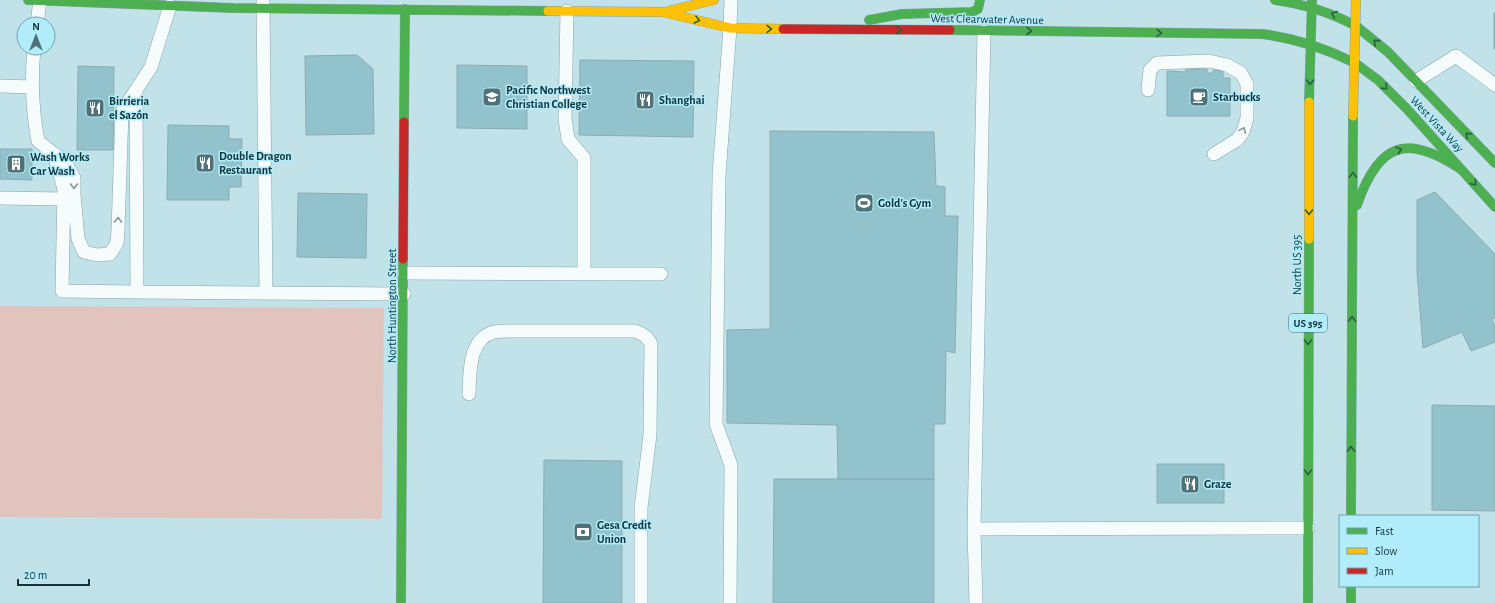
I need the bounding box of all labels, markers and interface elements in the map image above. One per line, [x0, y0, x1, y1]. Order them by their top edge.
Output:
one-way arrow [1331, 11, 1339, 19]
street label: West Clearwater Avenue [930, 12, 1044, 26]
one-way arrow [694, 15, 700, 23]
north arrow [16, 16, 56, 56]
text: N [32, 21, 40, 32]
one-way arrow [766, 24, 772, 33]
one-way arrow [896, 26, 902, 34]
one-way arrow [1026, 27, 1032, 35]
one-way arrow [1156, 29, 1162, 37]
one-way arrow [1374, 40, 1381, 47]
one-way arrow [1306, 79, 1314, 85]
one-way arrow [1380, 82, 1388, 90]
place label: Pacific Northwest Christian College [506, 84, 591, 110]
school or university icon: Pacific Northwest Christian College [481, 86, 503, 108]
cafe icon: Starbucks [1188, 86, 1210, 108]
restaurant icon: Shanghai [634, 89, 656, 111]
place label: Starbucks [1213, 91, 1261, 103]
place label: Shanghai [659, 94, 705, 106]
street label: West Vista Way [1407, 94, 1466, 155]
place label: Birrieria el Sazón [109, 95, 150, 121]
restaurant icon: Birrieria el Sazón [84, 97, 106, 119]
one-way arrow [1238, 127, 1246, 134]
one-way arrow [1465, 132, 1473, 140]
one-way arrow [1395, 146, 1402, 155]
place label: Double Dragon Restaurant [219, 150, 292, 176]
place label: Wash Works Car Wash [30, 151, 90, 177]
restaurant icon: Double Dragon Restaurant [194, 152, 216, 174]
building icon: Wash Works Car Wash [5, 153, 27, 175]
one-way arrow [1349, 172, 1357, 178]
one-way arrow [1469, 178, 1476, 185]
one-way arrow [70, 183, 78, 189]
sports icon: Gold's Gym [853, 192, 875, 214]
place label: Gold's Gym [878, 197, 931, 210]
one-way arrow [1305, 209, 1313, 215]
one-way arrow [114, 217, 122, 223]
street label: North US 395 [1291, 235, 1303, 295]
street label: North Huntington Street [386, 249, 398, 363]
road number: US 395 [1289, 314, 1327, 332]
one-way arrow [1348, 316, 1356, 322]
one-way arrow [1304, 339, 1312, 345]
one-way arrow [1347, 446, 1355, 452]
one-way arrow [1304, 469, 1312, 475]
restaurant icon: Graze [1179, 473, 1201, 495]
place label: Graze [1204, 478, 1232, 490]
legend [1339, 515, 1479, 587]
place label: Gesa Credit Union [597, 519, 651, 545]
bank icon: Gesa Credit Union [572, 521, 594, 543]
text: Fast [1375, 525, 1394, 537]
text: Slow [1375, 545, 1397, 557]
scale bar [18, 561, 89, 587]
text: Jam [1375, 565, 1394, 577]
text: 20 m [24, 569, 47, 581]

